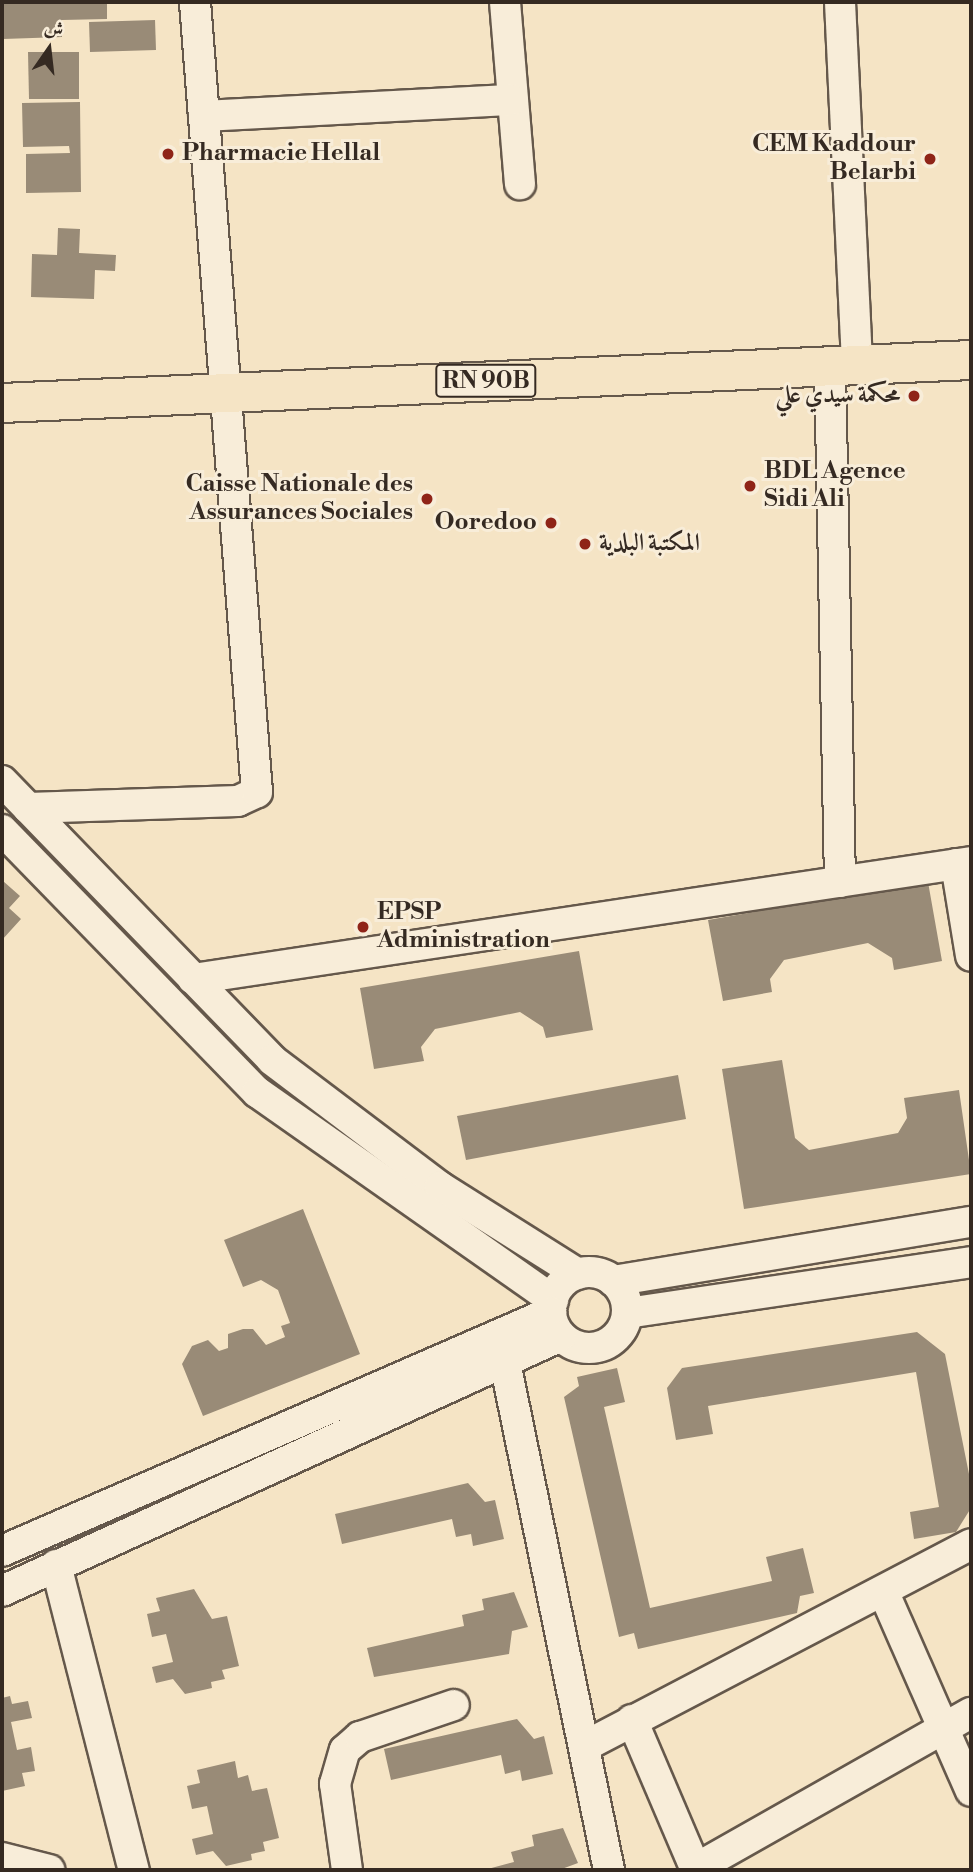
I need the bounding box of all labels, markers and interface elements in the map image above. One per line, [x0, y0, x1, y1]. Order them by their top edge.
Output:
north arrow [14, 14, 84, 84]
text: ش [42, 15, 66, 43]
place label: CEM Kaddour Belarbi [752, 131, 916, 187]
place label: Pharmacie Hellal [182, 140, 380, 168]
marker: Pharmacie Hellal [160, 146, 176, 162]
marker: CEM Kaddour Belarbi [922, 151, 938, 167]
road number: RN 90B [435, 362, 537, 400]
place label: محكمة سيدي علي [776, 382, 900, 410]
marker: محكمة سيدي علي [906, 388, 922, 404]
place label: BDL Agence Sidi Ali [764, 458, 906, 514]
place label: Caisse Nationale des Assurances Sociales [185, 471, 413, 527]
marker: BDL Agence Sidi Ali [742, 478, 758, 494]
marker: Caisse Nationale des Assurances Sociales [419, 491, 435, 507]
place label: Ooredoo [435, 509, 537, 537]
marker: Ooredoo [543, 515, 559, 531]
place label: المكتبة البلدية [599, 530, 700, 558]
marker: المكتبة البلدية [577, 536, 593, 552]
place label: EPSP Administration [377, 899, 550, 955]
marker: EPSP Administration [355, 919, 371, 935]

